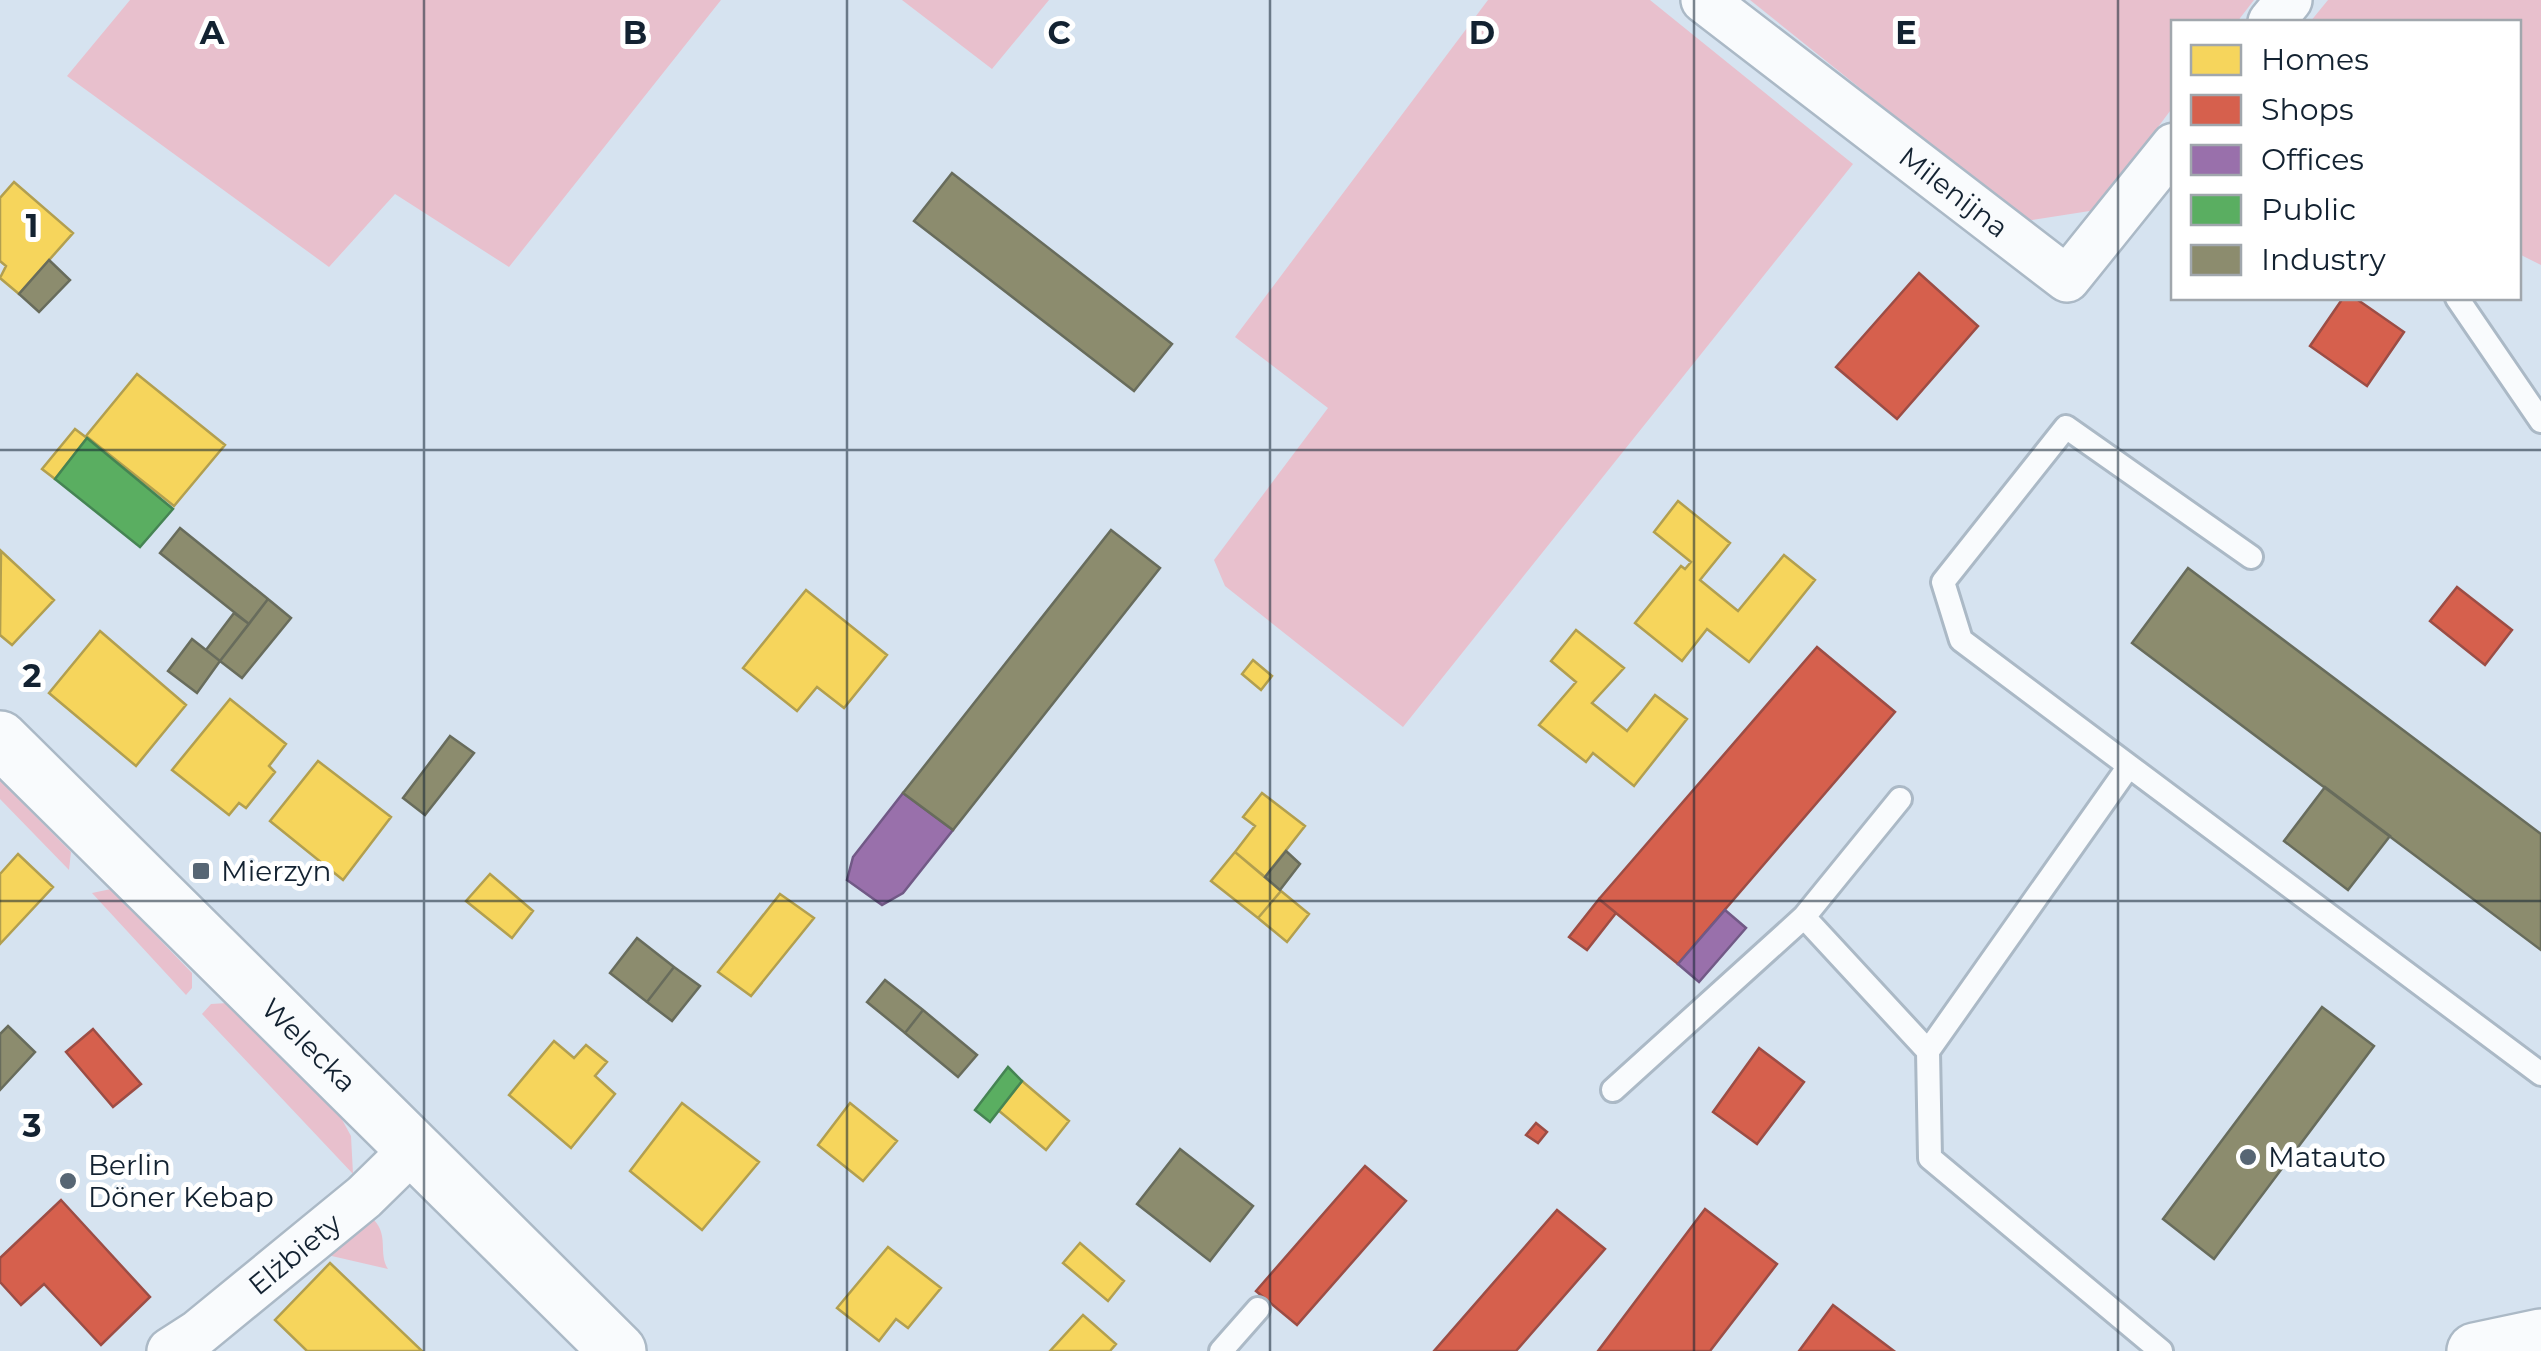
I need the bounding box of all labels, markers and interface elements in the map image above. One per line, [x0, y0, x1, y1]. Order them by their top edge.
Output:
text: A [199, 13, 225, 52]
text: B [623, 13, 647, 52]
text: C [1047, 13, 1071, 52]
text: D [1469, 13, 1495, 52]
text: E [1895, 13, 1917, 52]
legend [2171, 20, 2521, 300]
text: Homes [2261, 41, 2369, 78]
text: Shops [2261, 91, 2354, 128]
street label: Milenijna [1892, 139, 2015, 245]
text: Offices [2261, 141, 2364, 178]
text: Public [2261, 191, 2356, 228]
text: 1 [26, 206, 38, 245]
text: Industry [2261, 241, 2386, 278]
text: 2 [23, 656, 41, 695]
place label: Mierzyn [221, 854, 331, 888]
marker: Mierzyn [190, 860, 212, 882]
street label: Welecka [255, 991, 364, 1099]
text: 3 [22, 1106, 41, 1145]
place label: Matauto [2268, 1140, 2386, 1174]
marker: Matauto [2237, 1146, 2259, 1168]
place label: Berlin Döner Kebap [88, 1148, 274, 1214]
marker: Berlin Döner Kebap [57, 1170, 79, 1192]
street label: Elżbiety [241, 1206, 348, 1302]

